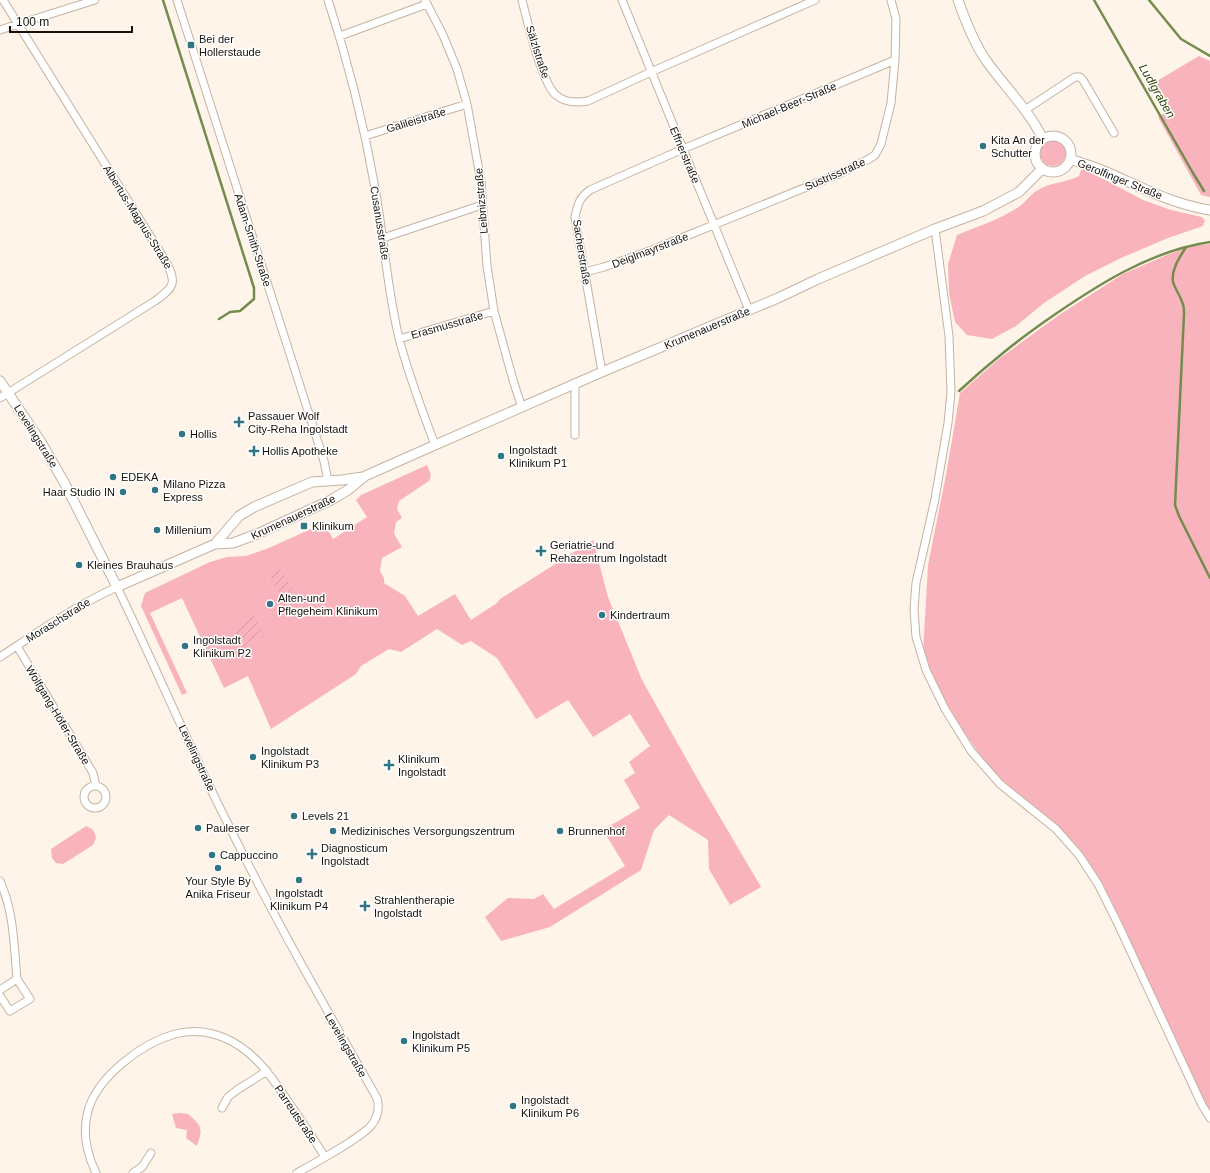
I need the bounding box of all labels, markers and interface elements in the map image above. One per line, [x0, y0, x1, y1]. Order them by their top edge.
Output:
scale bar [10, 8, 132, 34]
text: 100 m [16, 15, 49, 29]
street label: Sälzlstraße [524, 24, 552, 80]
place label: Bei der Hollerstaude [199, 33, 261, 58]
marker: Bei der Hollerstaude [186, 40, 196, 50]
water label: Ludlgraben [1136, 61, 1178, 121]
street label: Michael-Beer-Straße [740, 80, 838, 130]
street label: Galileistraße [385, 105, 447, 135]
street label: Effnerstraße [668, 125, 702, 185]
place label: Kita An der Schutter [991, 134, 1045, 159]
marker: Kita An der Schutter [978, 141, 988, 151]
street label: Sustrisstraße [803, 155, 867, 193]
street label: Gerolfinger Straße [1076, 156, 1164, 202]
street label: Albertus-Magnus-Straße [101, 163, 175, 271]
street label: Leibnizstraße [472, 168, 490, 234]
street label: Cusanusstraße [368, 185, 392, 261]
street label: Adam-Smith-Straße [232, 192, 274, 288]
street label: Sacherstraße [571, 218, 593, 286]
street label: Deiglmayrstraße [610, 230, 690, 270]
street label: Krumenauerstraße [662, 305, 752, 351]
street label: Erasmusstraße [410, 309, 484, 341]
street label: Levelingstraße [12, 402, 60, 470]
place label: Passauer Wolf City-Reha Ingolstadt [248, 410, 348, 435]
marker: Passauer Wolf City-Reha Ingolstadt [233, 416, 245, 428]
place label: Hollis [190, 428, 217, 440]
marker: Hollis [177, 429, 187, 439]
place label: Ingolstadt Klinikum P1 [509, 444, 567, 469]
place label: Hollis Apotheke [262, 445, 338, 457]
marker: Hollis Apotheke [249, 446, 259, 456]
marker: Ingolstadt Klinikum P1 [496, 451, 506, 461]
place label: EDEKA [121, 471, 159, 483]
marker: EDEKA [108, 472, 118, 482]
place label: Milano Pizza Express [163, 478, 226, 503]
marker: Milano Pizza Express [150, 485, 160, 495]
place label: Haar Studio IN [43, 486, 115, 498]
marker: Haar Studio IN [118, 487, 128, 497]
street label: Krumenauerstraße [249, 492, 337, 542]
place label: Klinikum [312, 520, 354, 532]
marker: Klinikum [299, 521, 309, 531]
place label: Millenium [165, 524, 211, 536]
marker: Millenium [152, 525, 162, 535]
place label: Geriatrie-und Rehazentrum Ingolstadt [550, 539, 667, 564]
marker: Geriatrie-und Rehazentrum Ingolstadt [535, 545, 547, 557]
place label: Kleines Brauhaus [87, 559, 174, 571]
marker: Kleines Brauhaus [74, 560, 84, 570]
place label: Alten-und Pflegeheim Klinikum [278, 592, 378, 617]
street label: Moraschstraße [24, 595, 92, 645]
marker: Alten-und Pflegeheim Klinikum [265, 599, 275, 609]
place label: Kindertraum [610, 609, 670, 621]
marker: Kindertraum [597, 610, 607, 620]
place label: Ingolstadt Klinikum P2 [193, 634, 251, 659]
marker: Ingolstadt Klinikum P2 [180, 641, 190, 651]
street label: Wolfgang-Höfer-Straße [24, 663, 92, 767]
street label: Levelingstraße [176, 723, 218, 793]
place label: Ingolstadt Klinikum P3 [261, 745, 319, 770]
marker: Ingolstadt Klinikum P3 [248, 752, 258, 762]
place label: Klinikum Ingolstadt [398, 753, 446, 778]
marker: Klinikum Ingolstadt [383, 759, 395, 771]
place label: Levels 21 [302, 810, 349, 822]
marker: Levels 21 [289, 811, 299, 821]
place label: Pauleser [206, 822, 250, 834]
marker: Pauleser [193, 823, 203, 833]
place label: Medizinisches Versorgungszentrum [341, 825, 515, 837]
place label: Brunnenhof [568, 825, 626, 837]
marker: Medizinisches Versorgungszentrum [328, 826, 338, 836]
marker: Brunnenhof [555, 826, 565, 836]
place label: Diagnosticum Ingolstadt [321, 842, 388, 867]
marker: Diagnosticum Ingolstadt [306, 848, 318, 860]
place label: Cappuccino [220, 849, 278, 861]
marker: Cappuccino [207, 850, 217, 860]
marker: Your Style By Anika Friseur [213, 863, 223, 873]
place label: Your Style By Anika Friseur [185, 875, 251, 900]
marker: Ingolstadt Klinikum P4 [294, 875, 304, 885]
place label: Ingolstadt Klinikum P4 [270, 887, 328, 912]
place label: Strahlentherapie Ingolstadt [374, 894, 455, 919]
marker: Strahlentherapie Ingolstadt [359, 900, 371, 912]
street label: Levelingstraße [323, 1011, 369, 1079]
place label: Ingolstadt Klinikum P5 [412, 1029, 470, 1054]
marker: Ingolstadt Klinikum P5 [399, 1036, 409, 1046]
street label: Parreutstraße [272, 1083, 320, 1145]
place label: Ingolstadt Klinikum P6 [521, 1094, 579, 1119]
marker: Ingolstadt Klinikum P6 [508, 1101, 518, 1111]

